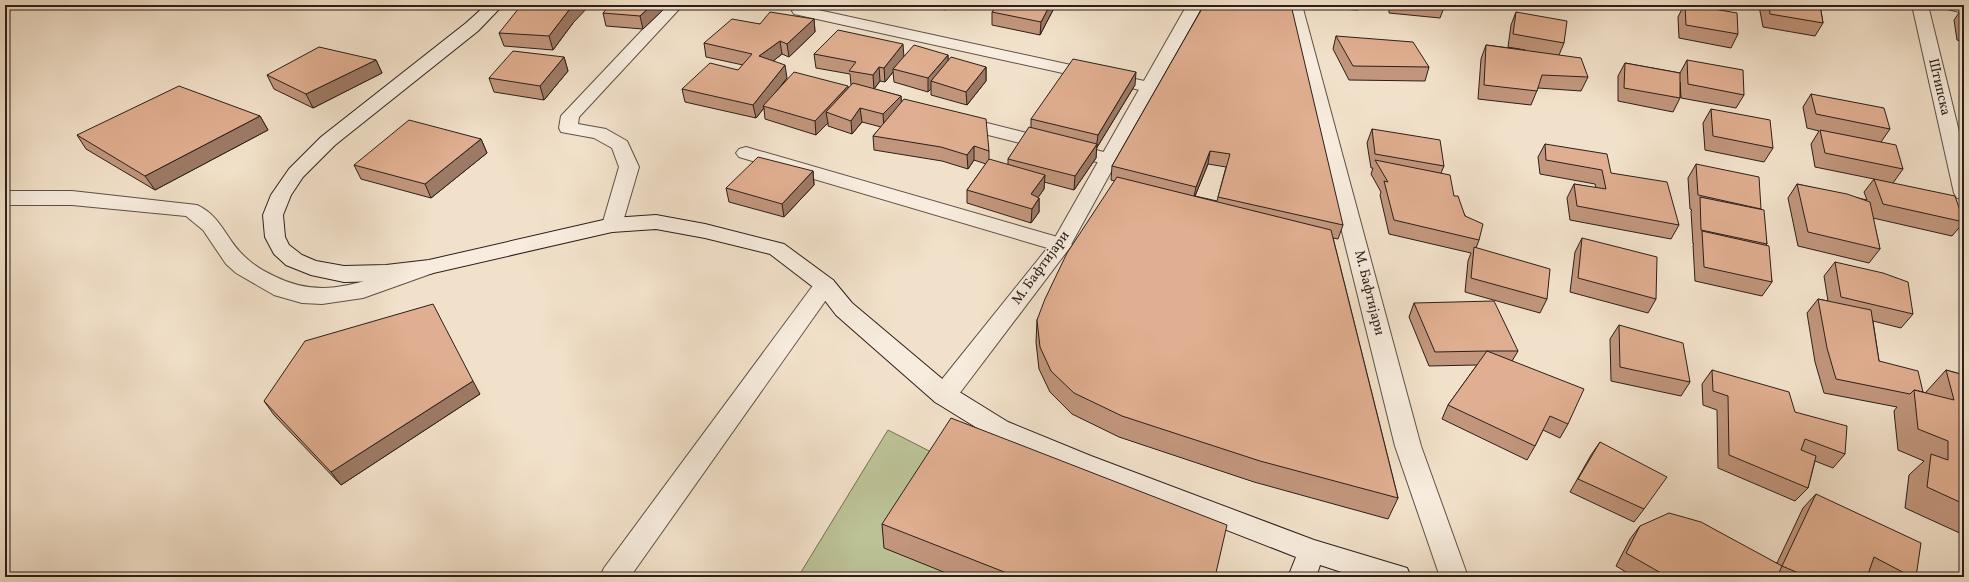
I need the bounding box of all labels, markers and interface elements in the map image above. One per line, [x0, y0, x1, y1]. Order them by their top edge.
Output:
street label: Штипска [1923, 57, 1955, 118]
street label: М. Бафтијари [1008, 227, 1075, 309]
street label: М. Бафтијари [1349, 248, 1389, 338]

